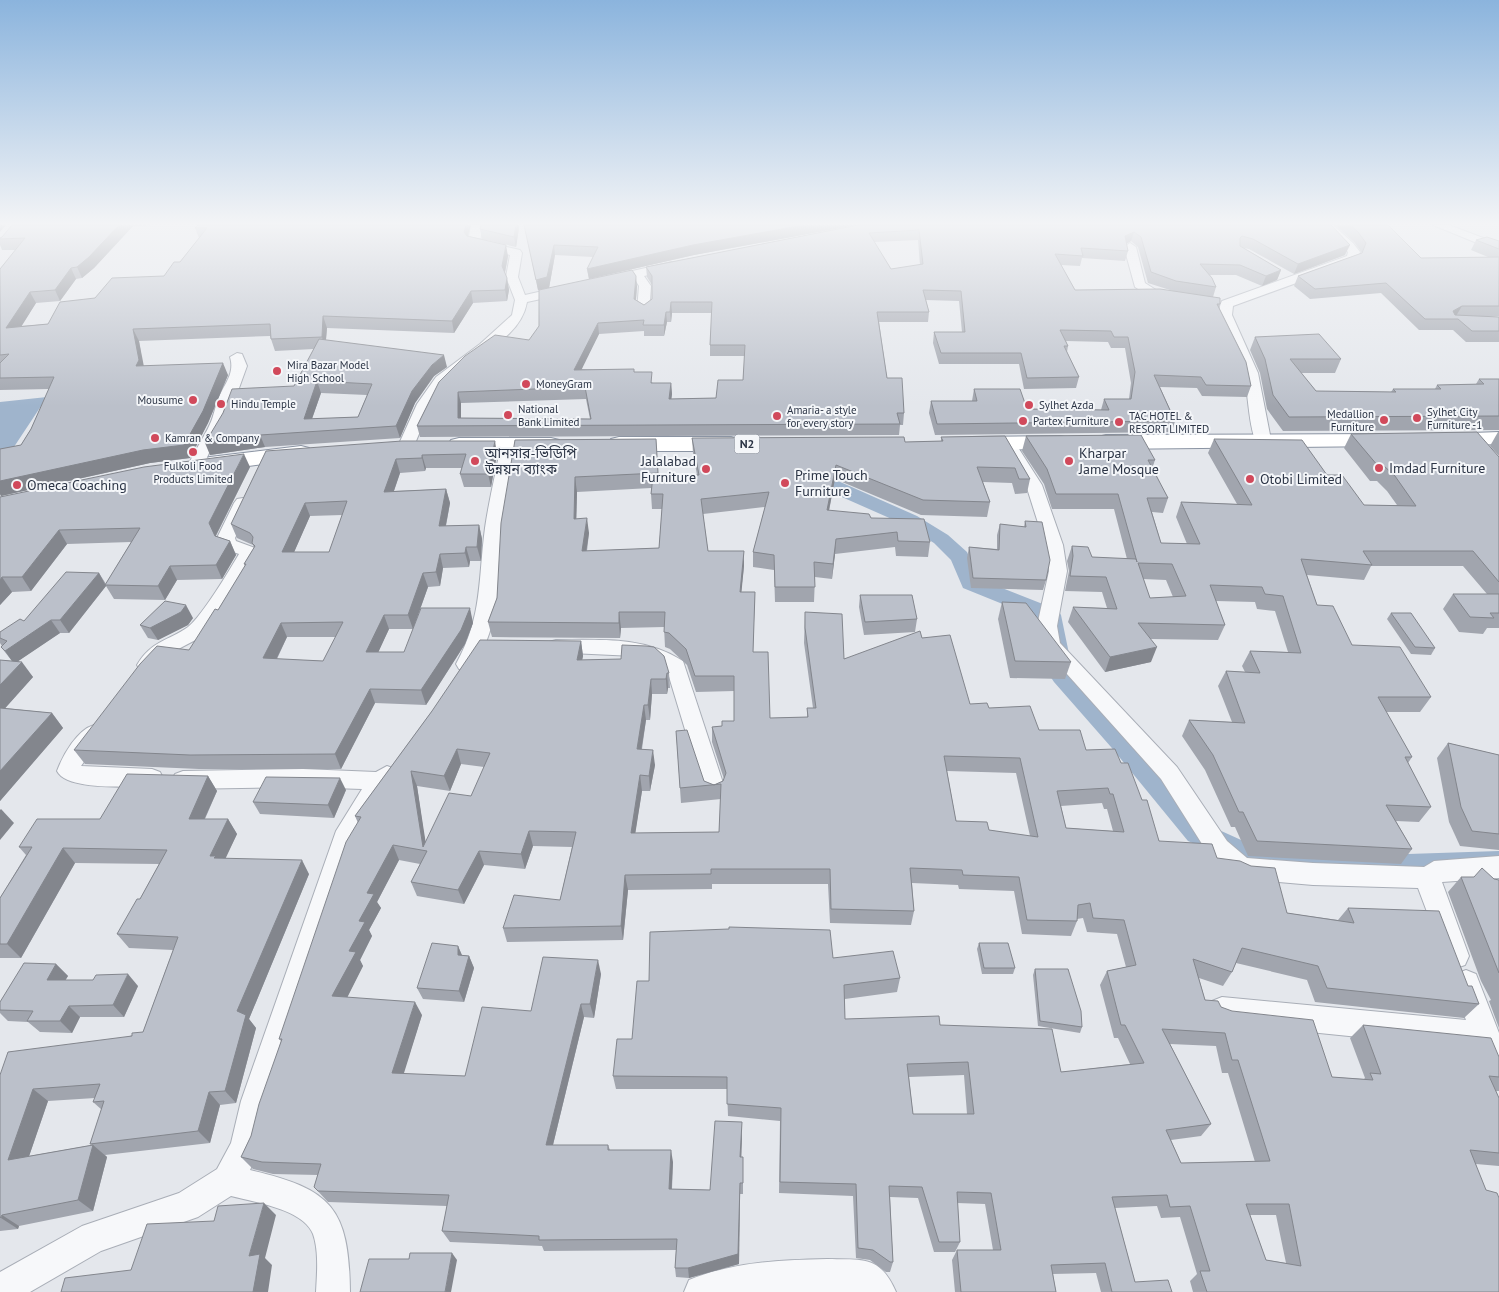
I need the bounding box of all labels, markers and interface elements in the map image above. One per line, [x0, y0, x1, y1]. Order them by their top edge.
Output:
place label: Mira Bazar Model High School [287, 358, 370, 385]
marker: Mira Bazar Model High School [271, 365, 283, 377]
place label: MoneyGram [536, 377, 592, 391]
marker: MoneyGram [520, 378, 532, 390]
place label: Mousume [137, 393, 183, 407]
marker: Mousume [187, 394, 199, 406]
place label: Hindu Temple [231, 397, 296, 411]
marker: Hindu Temple [215, 398, 227, 410]
place label: Sylhet Azda [1039, 398, 1094, 412]
marker: Sylhet Azda [1023, 399, 1035, 411]
place label: National Bank Limited [518, 402, 579, 429]
place label: Amaria- a style for every story [787, 403, 857, 430]
place label: Sylhet City Furniture -1 [1427, 405, 1482, 432]
place label: Medallion Furniture [1327, 407, 1374, 434]
marker: National Bank Limited [502, 409, 514, 421]
place label: TAC HOTEL & RESORT LIMITED [1129, 409, 1209, 436]
marker: Amaria- a style for every story [771, 410, 783, 422]
marker: Sylhet City Furniture -1 [1411, 412, 1423, 424]
place label: Partex Furniture [1033, 414, 1109, 428]
marker: Medallion Furniture [1378, 414, 1390, 426]
marker: Partex Furniture [1017, 415, 1029, 427]
marker: TAC HOTEL & RESORT LIMITED [1113, 416, 1125, 428]
place label: Kamran & Company [165, 431, 260, 445]
marker: Kamran & Company [149, 432, 161, 444]
road number: N2 [734, 434, 760, 454]
place label: আনসার-ভিডিপি উন্নয়ন ব্যাংক [484, 444, 577, 478]
place label: Kharpar Jame Mosque [1078, 444, 1159, 478]
marker: Fulkoli Food Products Limited [187, 446, 199, 458]
place label: Jalalabad Furniture [640, 452, 696, 486]
marker: আনসার-ভিডিপি উন্নয়ন ব্যাংক [469, 455, 481, 467]
marker: Kharpar Jame Mosque [1063, 455, 1075, 467]
place label: Fulkoli Food Products Limited [153, 459, 233, 486]
place label: Imdad Furniture [1389, 459, 1485, 477]
marker: Imdad Furniture [1373, 462, 1385, 474]
marker: Jalalabad Furniture [700, 463, 712, 475]
place label: Prime Touch Furniture [795, 466, 868, 500]
place label: Otobi Limited [1260, 470, 1342, 488]
marker: Otobi Limited [1244, 473, 1256, 485]
place label: Omeca Coaching [27, 476, 127, 494]
marker: Prime Touch Furniture [779, 477, 791, 489]
marker: Omeca Coaching [11, 479, 23, 491]

